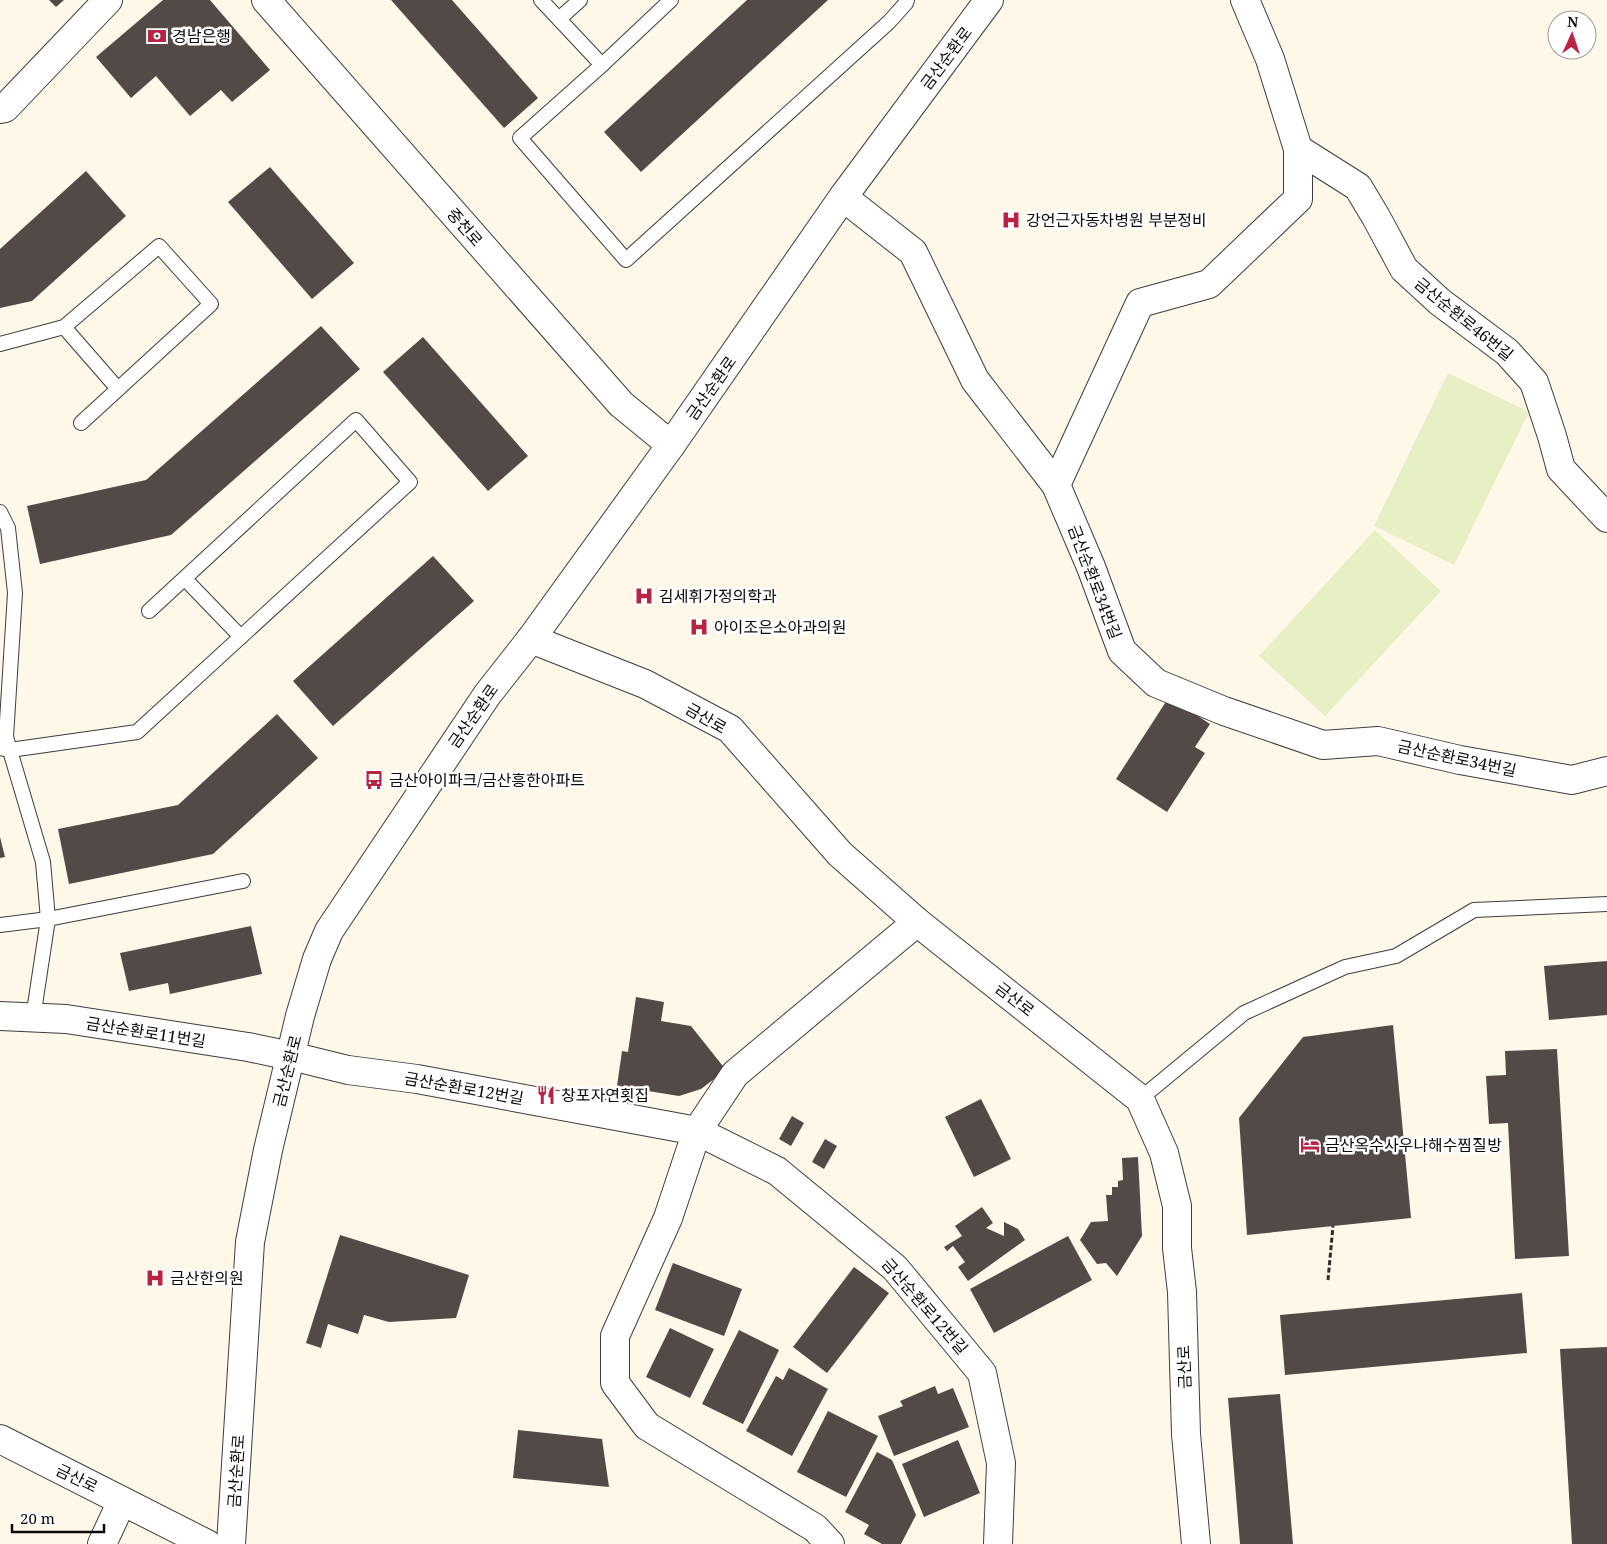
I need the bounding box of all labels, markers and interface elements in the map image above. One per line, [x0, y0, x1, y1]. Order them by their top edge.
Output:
north arrow [1547, 10, 1597, 60]
text: N [1567, 12, 1579, 31]
street label: 금산순환로 [915, 22, 977, 94]
bank icon: 경남은행 [146, 25, 168, 47]
place label: 경남은행 [172, 25, 231, 47]
street label: 중천로 [442, 203, 488, 251]
hospital icon: 강언근자동차병원 부분정비 [1000, 209, 1022, 231]
place label: 강언근자동차병원 부분정비 [1026, 209, 1207, 231]
street label: 금산순환로46번길 [1410, 272, 1518, 366]
street label: 금산순환로 [681, 351, 741, 424]
street label: 금산순환로34번길 [1063, 522, 1127, 642]
hospital icon: 김세휘가정의학과 [633, 585, 655, 607]
place label: 김세휘가정의학과 [659, 585, 777, 607]
hospital icon: 아이조은소아과의원 [688, 616, 710, 638]
place label: 아이조은소아과의원 [714, 616, 846, 638]
street label: 금산순환로 [443, 679, 503, 752]
street label: 금산로 [681, 697, 731, 739]
street label: 금산순환로34번길 [1396, 735, 1518, 781]
bus stop icon: 금산아이파크/금산흥한아파트 [363, 769, 385, 791]
place label: 금산아이파크/금산흥한아파트 [389, 769, 585, 791]
street label: 금산로 [991, 977, 1039, 1021]
street label: 금산순환로11번길 [85, 1012, 207, 1052]
street label: 금산순환로 [267, 1032, 307, 1109]
street label: 금산순환로12번길 [403, 1067, 525, 1109]
restaurant icon: 창포자연횟집 [535, 1084, 557, 1106]
place label: 창포자연횟집 [561, 1084, 649, 1106]
hotel icon: 금산옥수사우나해수찜질방 [1299, 1134, 1321, 1156]
place label: 금산옥수사우나해수찜질방 [1325, 1134, 1502, 1156]
street label: 금산순환로12번길 [877, 1253, 973, 1359]
hospital icon: 금산한의원 [144, 1267, 166, 1289]
place label: 금산한의원 [170, 1267, 244, 1289]
street label: 금산로 [1172, 1344, 1196, 1389]
street label: 금산순환로 [222, 1433, 250, 1508]
street label: 금산로 [52, 1458, 102, 1498]
scale bar [12, 1502, 105, 1534]
text: 20 m [20, 1508, 55, 1528]

